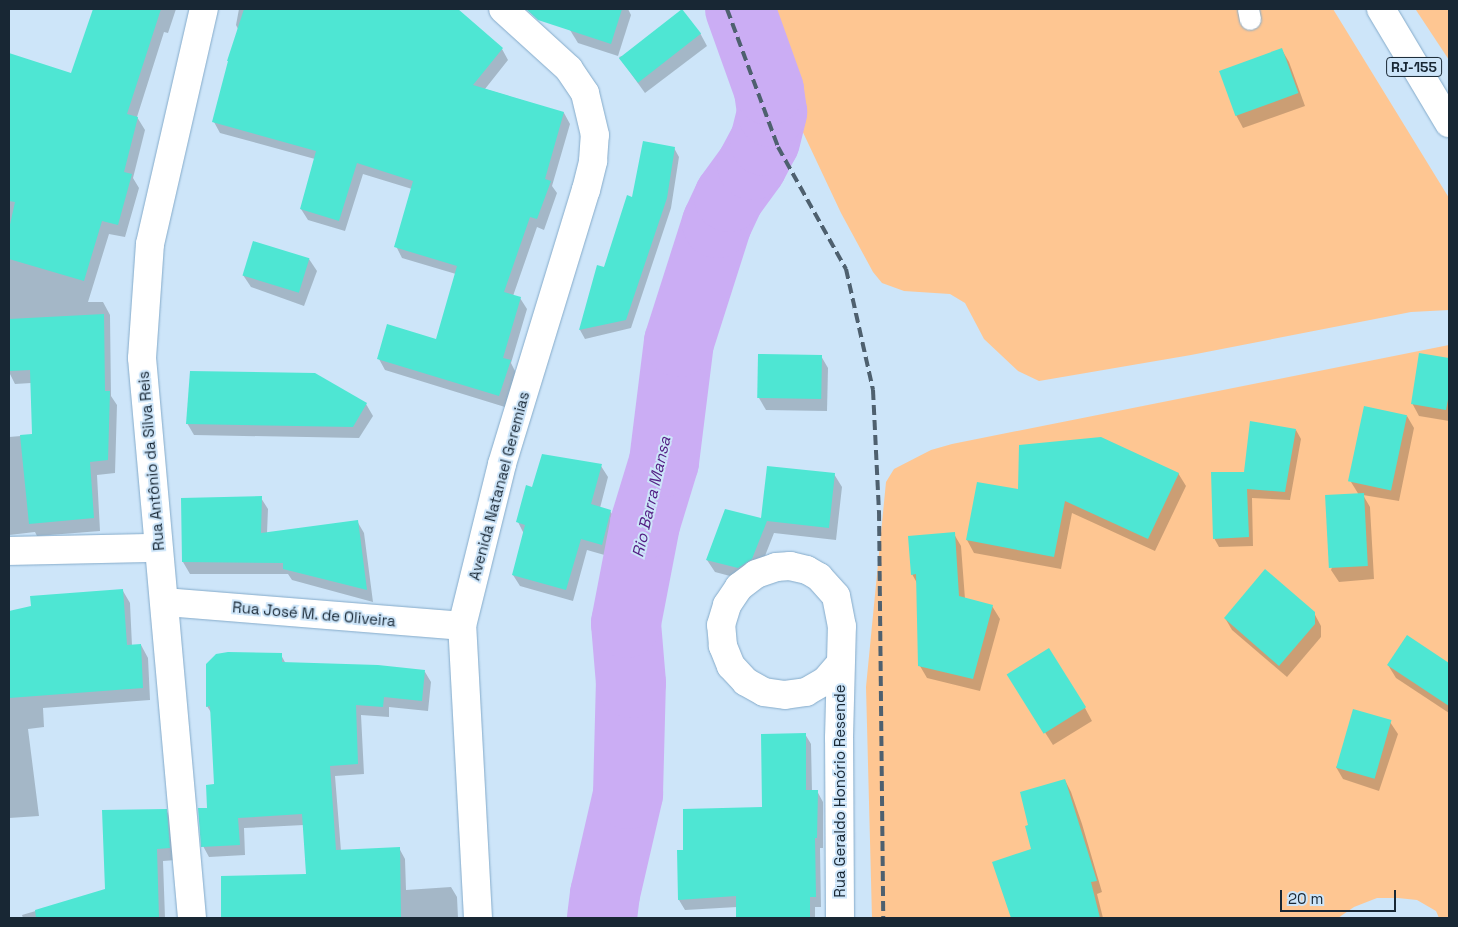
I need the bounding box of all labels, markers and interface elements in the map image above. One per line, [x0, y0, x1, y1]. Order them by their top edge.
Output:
road number: RJ-155 [1385, 56, 1443, 78]
street label: Rua Antônio da Silva Reis [134, 370, 168, 552]
street label: Avenida Natanael Geremias [465, 390, 533, 582]
water label: Rio Barra Mansa [629, 435, 675, 559]
street label: Rua José M. de Oliveira [231, 598, 397, 630]
street label: Rua Geraldo Honório Resende [831, 684, 849, 898]
scale bar [1283, 880, 1399, 912]
text: 20 m [1288, 889, 1323, 908]

